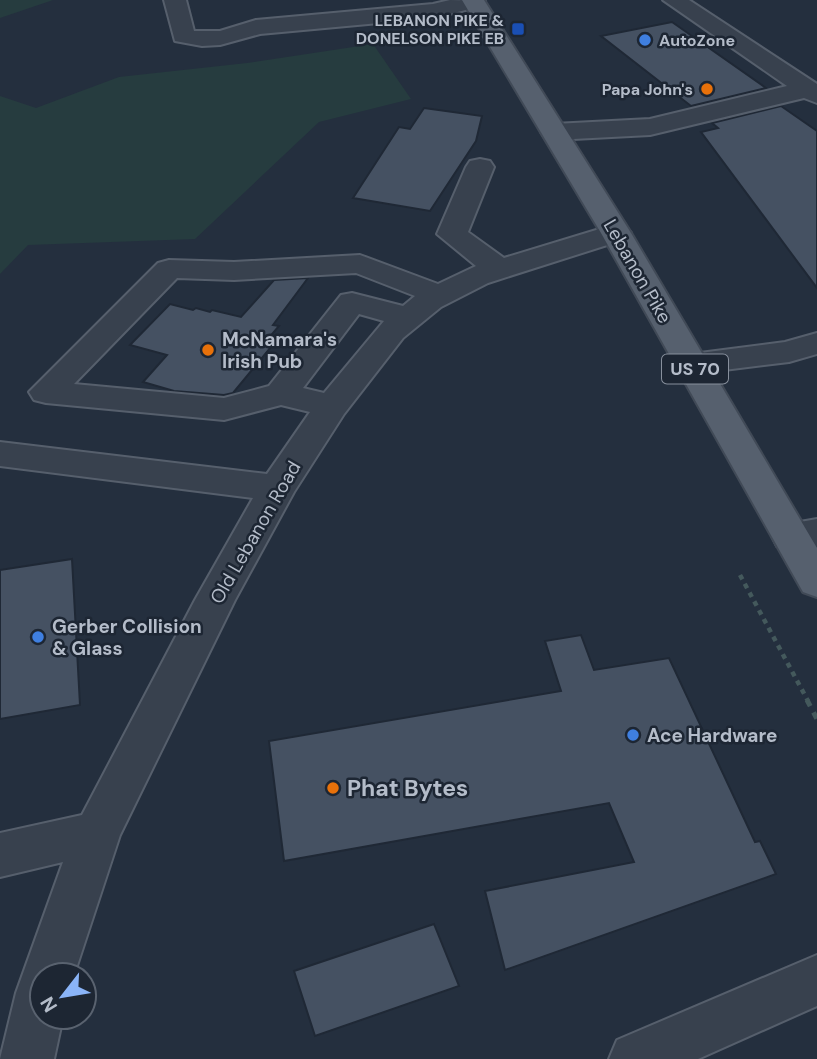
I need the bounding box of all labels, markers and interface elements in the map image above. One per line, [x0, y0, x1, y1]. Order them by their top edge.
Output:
place label: LEBANON PIKE & DONELSON PIKE EB [356, 10, 504, 49]
marker: LEBANON PIKE & DONELSON PIKE EB [510, 21, 526, 37]
place label: AutoZone [659, 30, 735, 51]
marker: AutoZone [637, 32, 653, 48]
place label: Papa John's [602, 79, 693, 100]
marker: Papa John's [699, 81, 715, 97]
street label: Lebanon Pike [598, 215, 677, 328]
place label: McNamara's Irish Pub [222, 327, 337, 374]
marker: McNamara's Irish Pub [200, 342, 216, 358]
road number: US 70 [662, 354, 728, 384]
street label: Old Lebanon Road [204, 456, 306, 608]
place label: Gerber Collision & Glass [52, 614, 202, 661]
marker: Gerber Collision & Glass [30, 629, 46, 645]
place label: Ace Hardware [647, 723, 778, 748]
marker: Ace Hardware [625, 727, 641, 743]
place label: Phat Bytes [347, 773, 468, 803]
marker: Phat Bytes [325, 780, 341, 796]
north arrow [28, 961, 98, 1031]
text: N [35, 992, 63, 1017]

